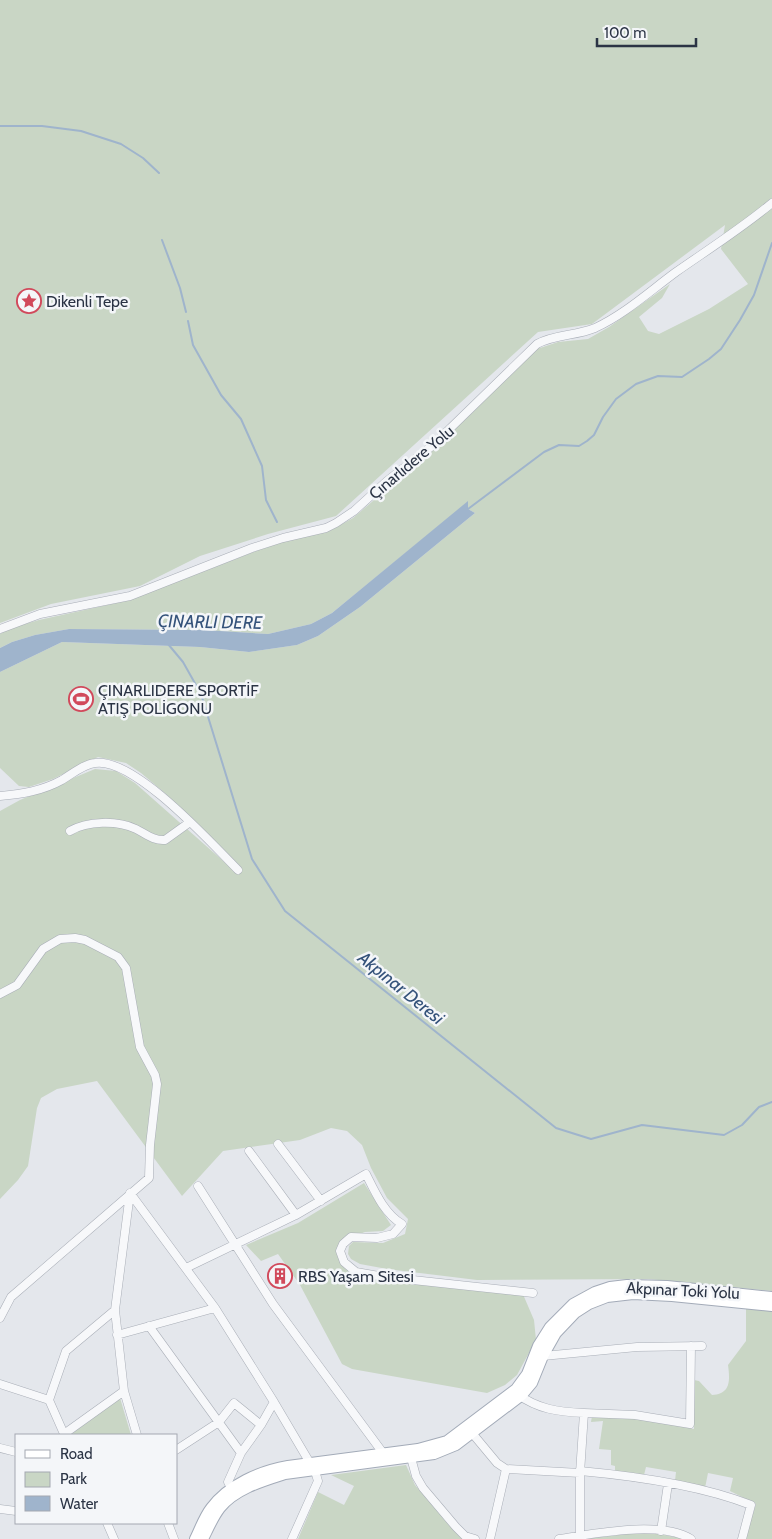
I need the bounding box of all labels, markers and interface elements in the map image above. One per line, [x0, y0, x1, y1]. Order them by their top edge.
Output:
scale bar [597, 15, 696, 47]
text: 100 m [604, 24, 646, 42]
place icon: Dikenli Tepe [16, 288, 42, 314]
place label: Dikenli Tepe [46, 292, 128, 311]
street label: Çınarlıdere Yolu [365, 421, 458, 503]
water label: ÇINARLI DERE [158, 610, 263, 634]
place label: ÇINARLIDERE SPORTİF ATIŞ POLİGONU [98, 681, 259, 718]
sports icon: ÇINARLIDERE SPORTİF ATIŞ POLİGONU [68, 686, 94, 712]
water label: Akpınar Deresi [353, 946, 449, 1030]
building icon: RBS Yaşam Sitesi [267, 1263, 293, 1289]
place label: RBS Yaşam Sitesi [298, 1267, 414, 1286]
street label: Akpınar Toki Yolu [626, 1278, 740, 1303]
legend [15, 1434, 178, 1524]
text: Road [60, 1445, 93, 1463]
text: Park [60, 1470, 87, 1488]
text: Water [60, 1495, 98, 1513]

